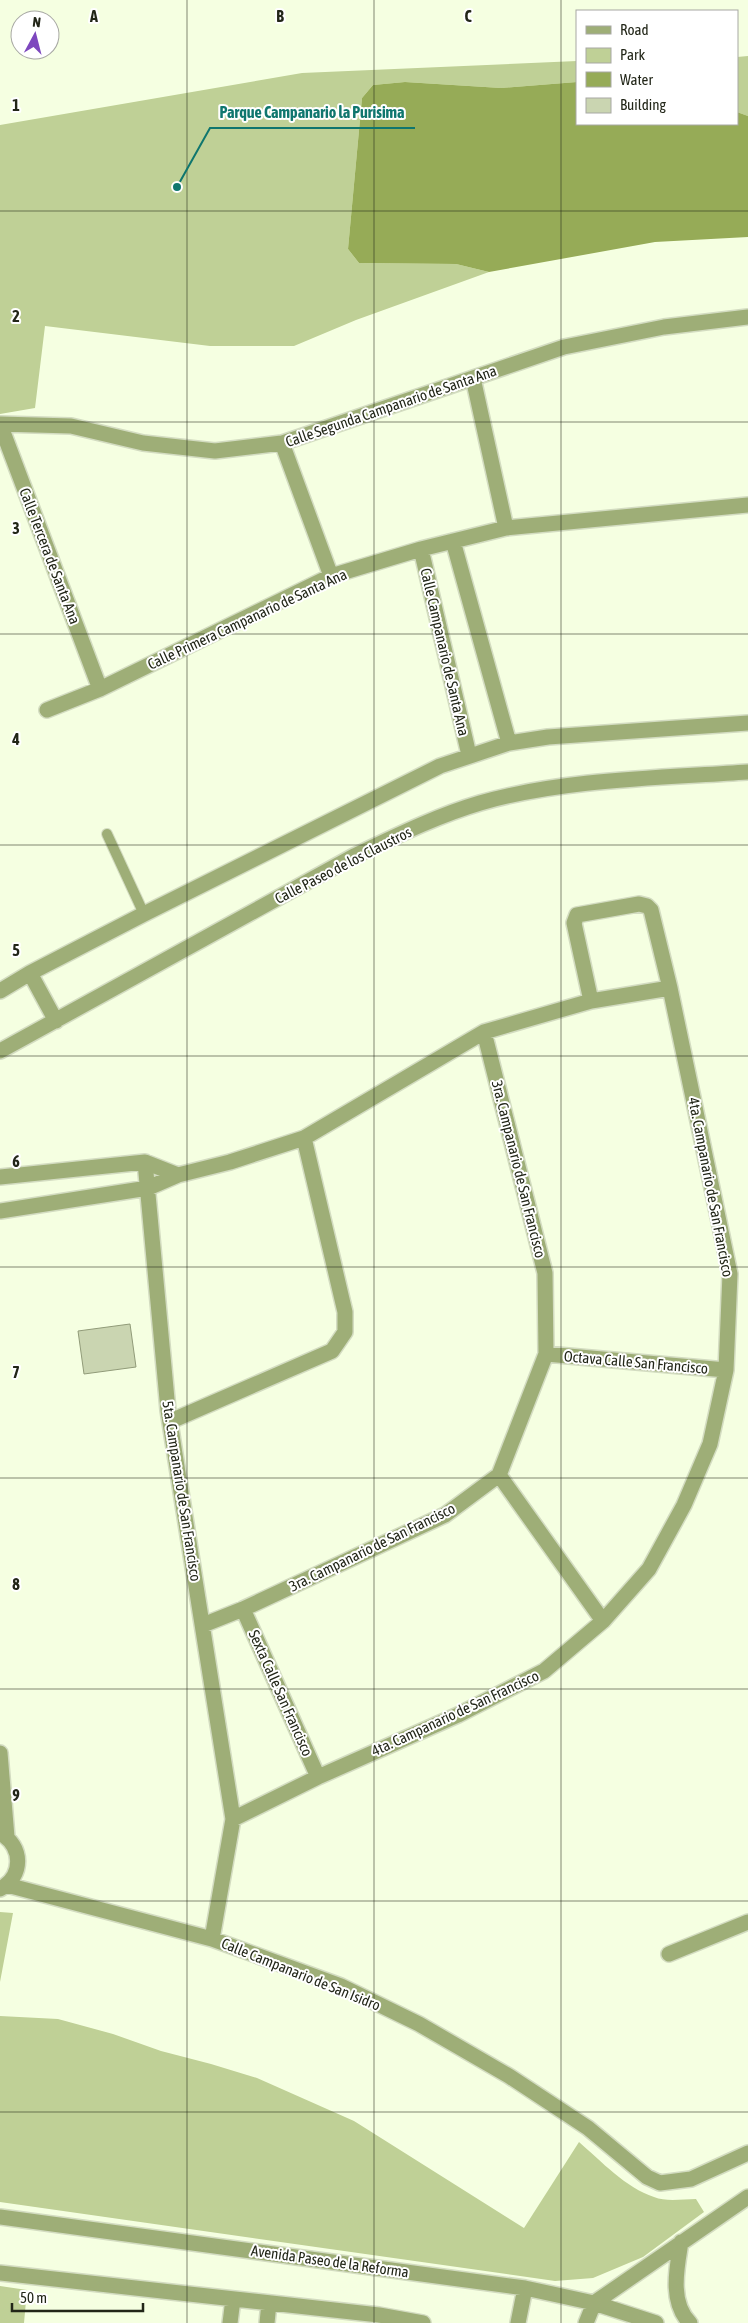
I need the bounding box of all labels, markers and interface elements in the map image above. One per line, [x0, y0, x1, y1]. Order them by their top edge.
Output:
text: A [89, 7, 98, 25]
text: B [276, 7, 284, 25]
text: C [464, 7, 472, 25]
north arrow [10, 10, 60, 60]
legend [576, 10, 738, 125]
text: N [32, 14, 42, 31]
text: Road [620, 21, 649, 38]
text: Park [620, 46, 645, 63]
text: Water [620, 71, 653, 88]
text: 1 [12, 96, 20, 114]
text: Building [620, 96, 666, 113]
callout: Parque Campanario la Purisima [210, 97, 415, 128]
text: Parque Campanario la Purisima [219, 103, 405, 121]
text: 2 [12, 307, 20, 325]
street label: Calle Segunda Campanario de Santa Ana [283, 362, 499, 450]
street label: Calle Tercera de Santa Ana [16, 486, 84, 626]
text: 3 [12, 519, 20, 537]
street label: Calle Primera Campanario de Santa Ana [145, 565, 349, 673]
street label: Calle Campanario de Santa Ana [417, 566, 473, 738]
text: 4 [11, 730, 20, 748]
street label: Calle Paseo de los Claustros [272, 823, 414, 907]
text: 5 [12, 941, 20, 959]
street label: 3ra. Campanario de San Francisco [489, 1078, 549, 1260]
street label: 4ta. Campanario de San Francisco [685, 1096, 737, 1278]
text: 6 [12, 1152, 20, 1170]
street label: Octava Calle San Francisco [563, 1347, 709, 1377]
text: 7 [12, 1363, 20, 1381]
street label: 5ta. Campanario de San Francisco [159, 1400, 205, 1582]
street label: 3ra. Campanario de San Francisco [286, 1499, 458, 1595]
text: 8 [12, 1575, 20, 1593]
street label: Sexta Calle San Francisco [245, 1627, 317, 1759]
street label: 4ta. Campanario de San Francisco [369, 1667, 541, 1759]
text: 9 [12, 1786, 20, 1804]
street label: Calle Campanario de San Isidro [219, 1934, 383, 2014]
street label: Avenida Paseo de la Reforma [250, 2242, 410, 2280]
scale bar [12, 2280, 144, 2312]
text: 50 m [20, 2289, 47, 2306]

